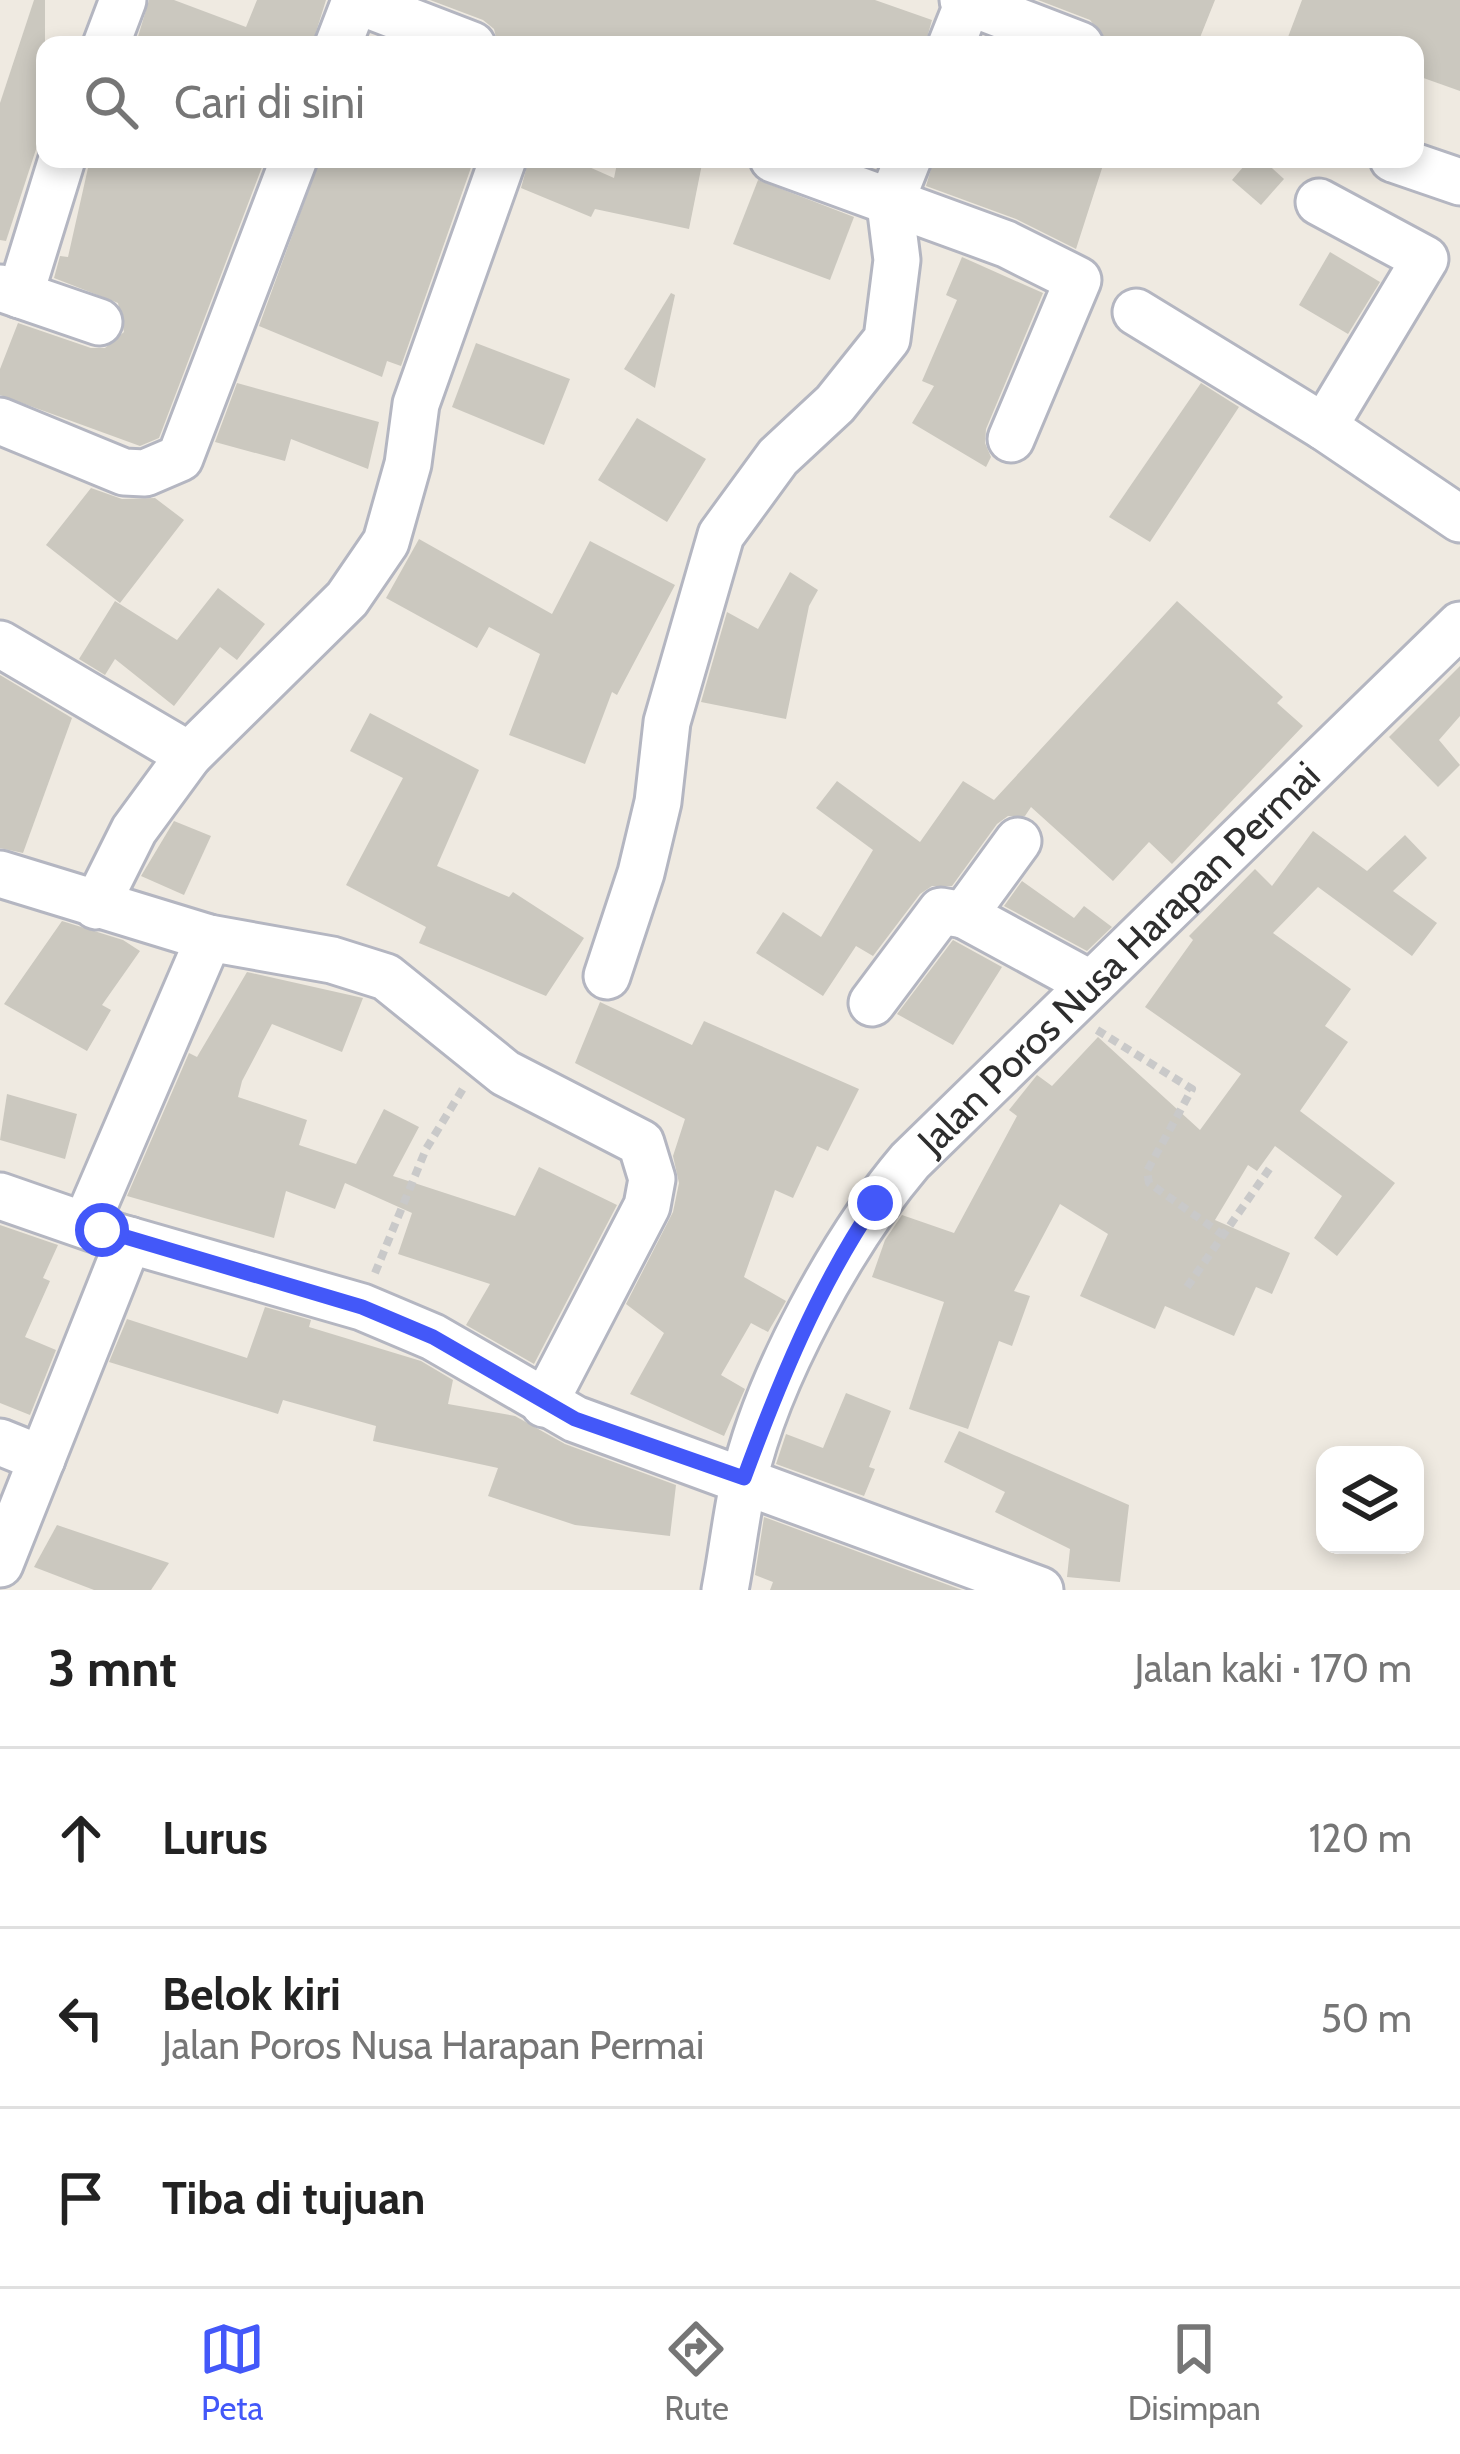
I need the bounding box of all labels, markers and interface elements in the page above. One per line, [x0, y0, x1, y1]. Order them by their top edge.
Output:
search box [36, 36, 1424, 168]
icon: search [78, 69, 144, 135]
text: Cari di sini [174, 75, 365, 129]
street label: Jalan Poros Nusa Harapan Permai [907, 751, 1329, 1165]
route end [848, 1176, 902, 1230]
route start [75, 1203, 129, 1257]
map controls [1316, 1446, 1424, 1554]
button: layers [1316, 1446, 1424, 1554]
text: 3 mnt [48, 1637, 177, 1699]
text: Jalan kaki · 170 m [1134, 1644, 1412, 1692]
icon: ahead [48, 1805, 114, 1871]
text: Lurus [162, 1811, 268, 1865]
text: 120 m [1309, 1814, 1412, 1862]
text: Belok kiri [162, 1967, 341, 2021]
icon: left [48, 1985, 114, 2051]
text: 50 m [1321, 1994, 1412, 2042]
text: Jalan Poros Nusa Harapan Permai [162, 2021, 704, 2069]
icon: arrive [48, 2165, 114, 2231]
text: Tiba di tujuan [162, 2171, 425, 2225]
tab: Peta [199, 2316, 265, 2428]
tab: Rute [663, 2316, 729, 2428]
tab: Disimpan [1128, 2316, 1261, 2428]

